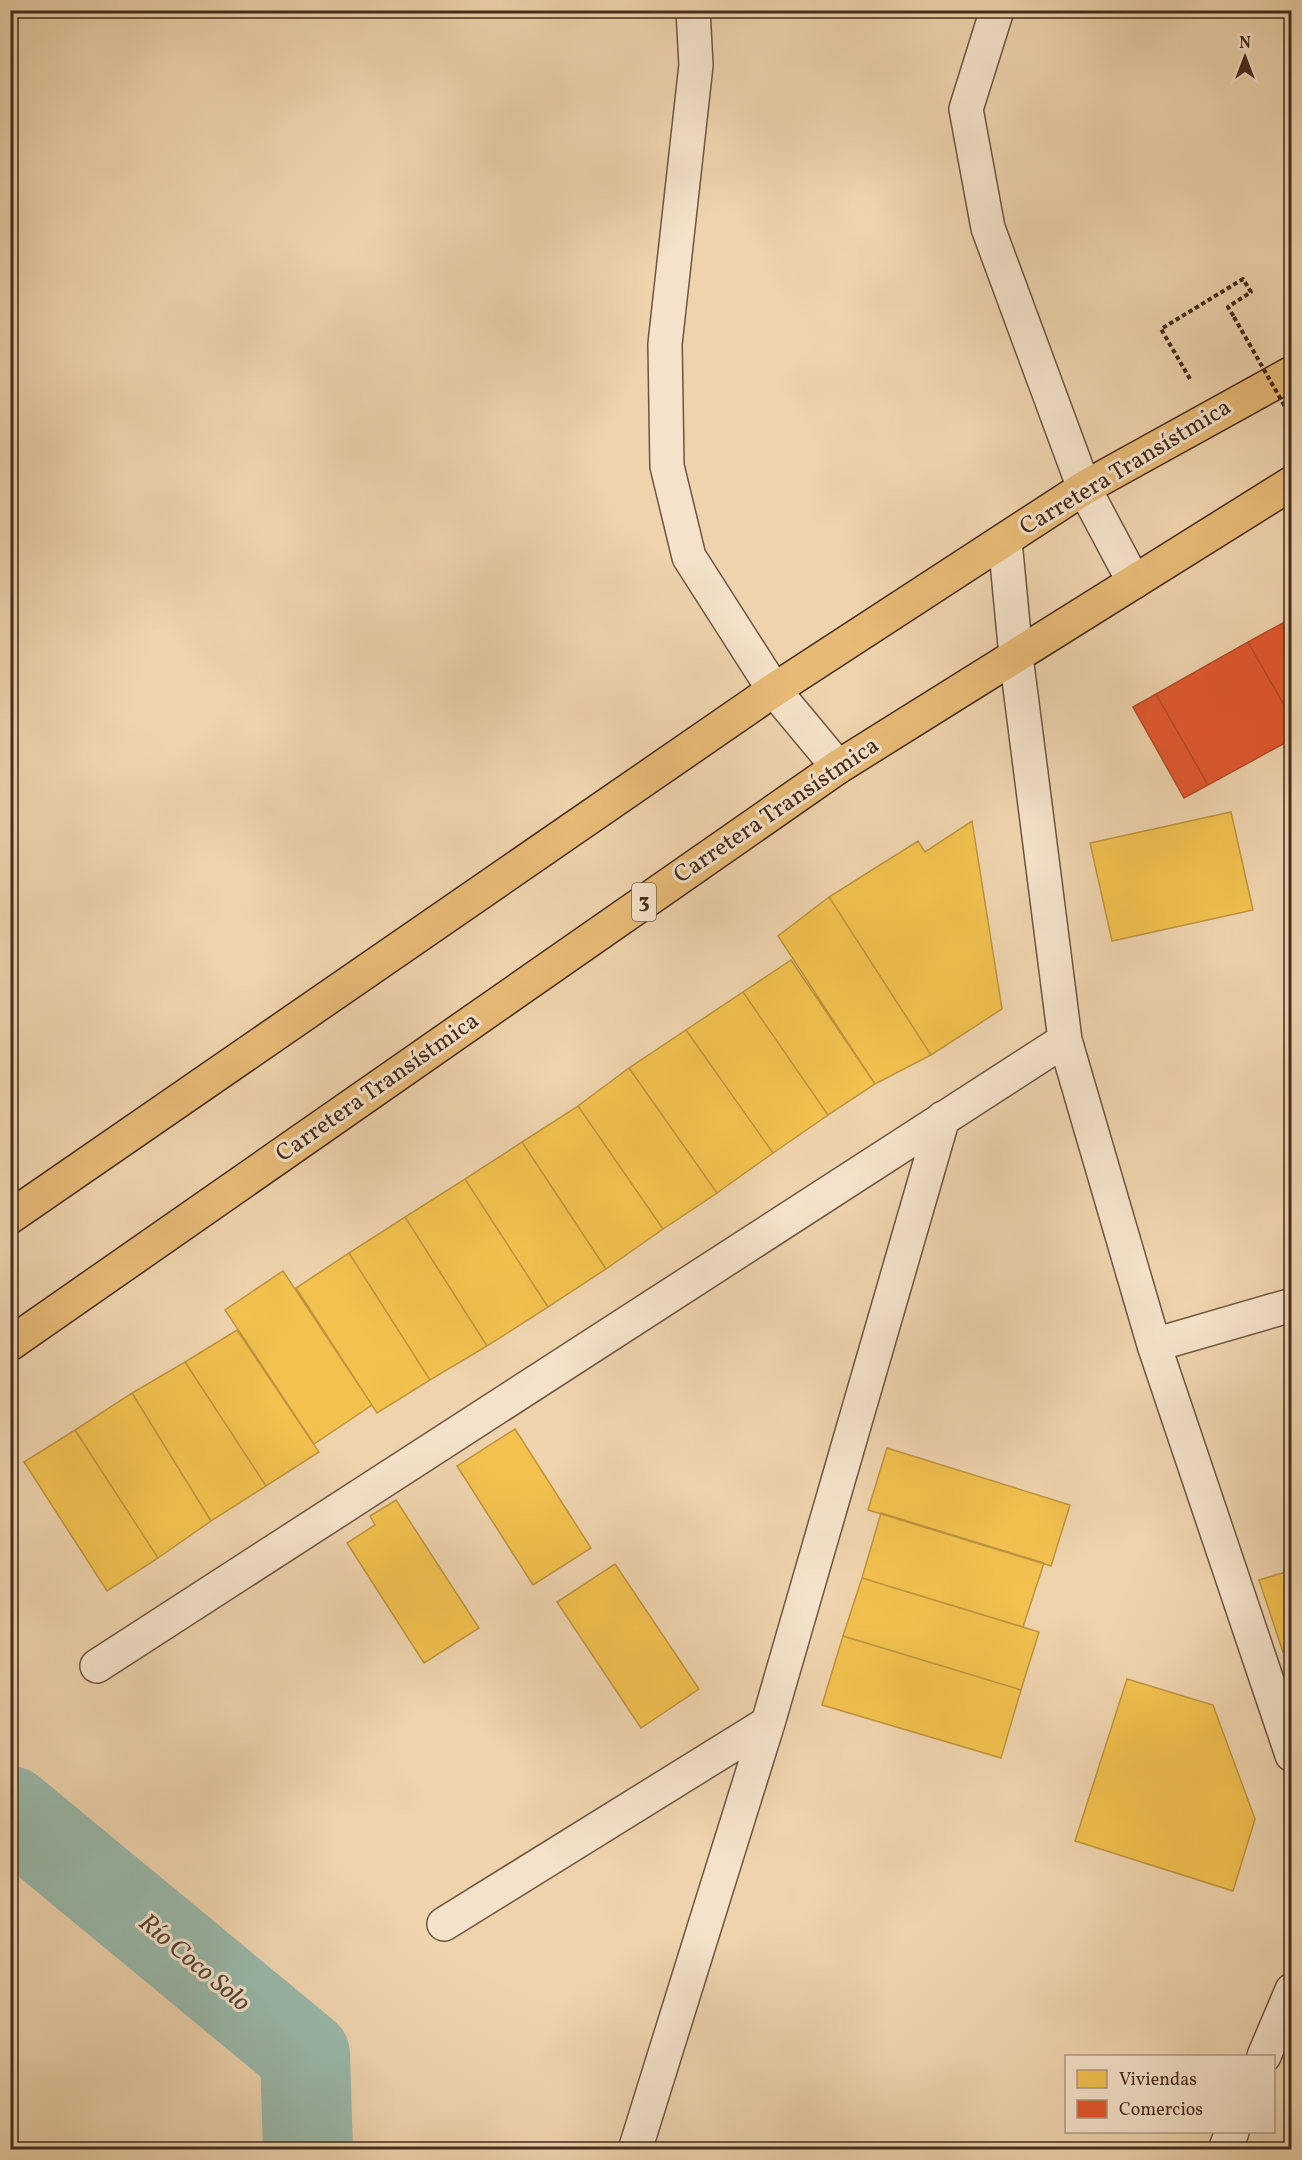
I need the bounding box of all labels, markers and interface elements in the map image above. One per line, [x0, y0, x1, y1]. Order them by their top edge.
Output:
north arrow [1215, 27, 1275, 87]
text: N [1239, 33, 1251, 55]
street label: Carretera Transístmica [1014, 391, 1238, 545]
street label: Carretera Transístmica [667, 729, 887, 893]
road number: 3 [632, 883, 656, 921]
street label: Carretera Transístmica [269, 1005, 487, 1171]
water label: Río Coco Solo [130, 1906, 258, 2021]
legend [1065, 2055, 1275, 2133]
text: Viviendas [1119, 2068, 1197, 2093]
text: Comercios [1119, 2098, 1203, 2123]

